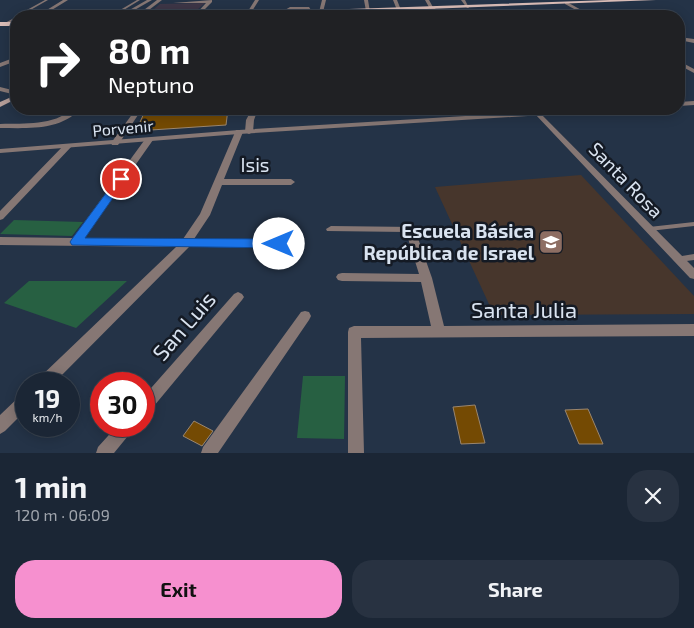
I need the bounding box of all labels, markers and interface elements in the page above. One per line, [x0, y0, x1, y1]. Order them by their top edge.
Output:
text: 80 m [108, 29, 190, 71]
icon: right [25, 30, 90, 95]
text: Neptuno [108, 71, 194, 97]
street label: Porvenir [91, 115, 155, 140]
street label: Santa Rosa [585, 137, 668, 222]
street label: Isis [241, 153, 270, 176]
pin [100, 158, 142, 200]
icon: arrive [107, 165, 135, 193]
position arrow [252, 217, 304, 269]
place label: Escuela Básica República de Israel [363, 219, 535, 264]
school or university icon: Escuela Básica República de Israel [538, 229, 564, 255]
street label: San Luis [146, 286, 220, 365]
street label: Santa Julia [471, 296, 577, 322]
speed limit sign: 30 [90, 372, 155, 437]
text: 19 [35, 383, 60, 413]
text: km/h [33, 410, 62, 424]
text: 1 min [15, 468, 87, 504]
button: close [627, 470, 679, 522]
text: 120 m · 06:09 [15, 505, 110, 524]
button: Exit [15, 560, 342, 618]
button: Share [352, 560, 679, 618]

